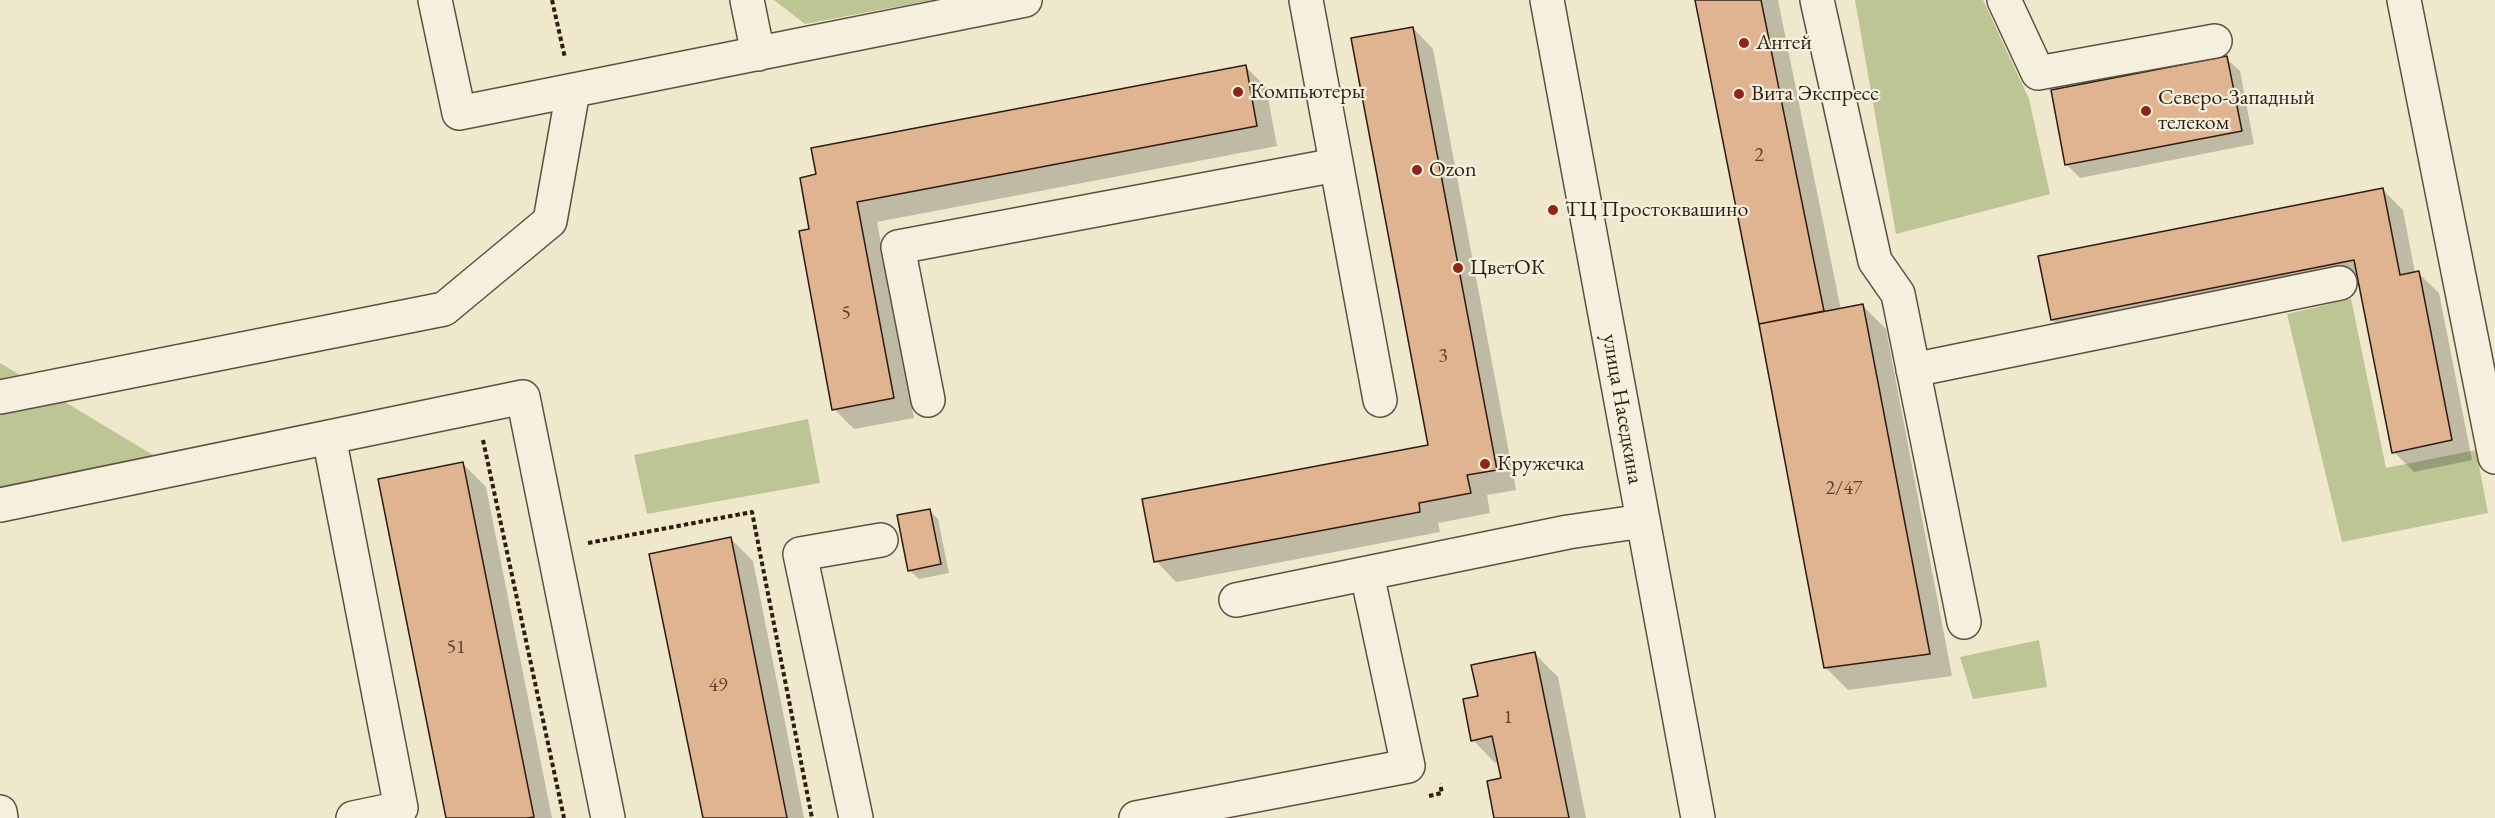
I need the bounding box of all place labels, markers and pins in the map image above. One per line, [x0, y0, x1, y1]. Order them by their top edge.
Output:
place label: Антей [1756, 30, 1812, 56]
marker: Антей [1737, 36, 1751, 50]
place label: Компьютеры [1250, 79, 1365, 105]
place label: Вита Экспресс [1751, 81, 1879, 107]
marker: Компьютеры [1231, 85, 1245, 99]
place label: Северо-Западный телеком [2158, 85, 2315, 136]
marker: Вита Экспресс [1732, 87, 1746, 101]
marker: Северо-Западный телеком [2139, 104, 2153, 118]
place label: Ozon [1429, 157, 1477, 183]
marker: Ozon [1410, 163, 1424, 177]
place label: ТЦ Простоквашино [1565, 197, 1748, 223]
marker: ТЦ Простоквашино [1546, 203, 1560, 217]
place label: ЦветОК [1470, 255, 1545, 281]
marker: ЦветОК [1451, 261, 1465, 275]
place label: Кружечка [1497, 451, 1584, 477]
marker: Кружечка [1478, 457, 1492, 471]

